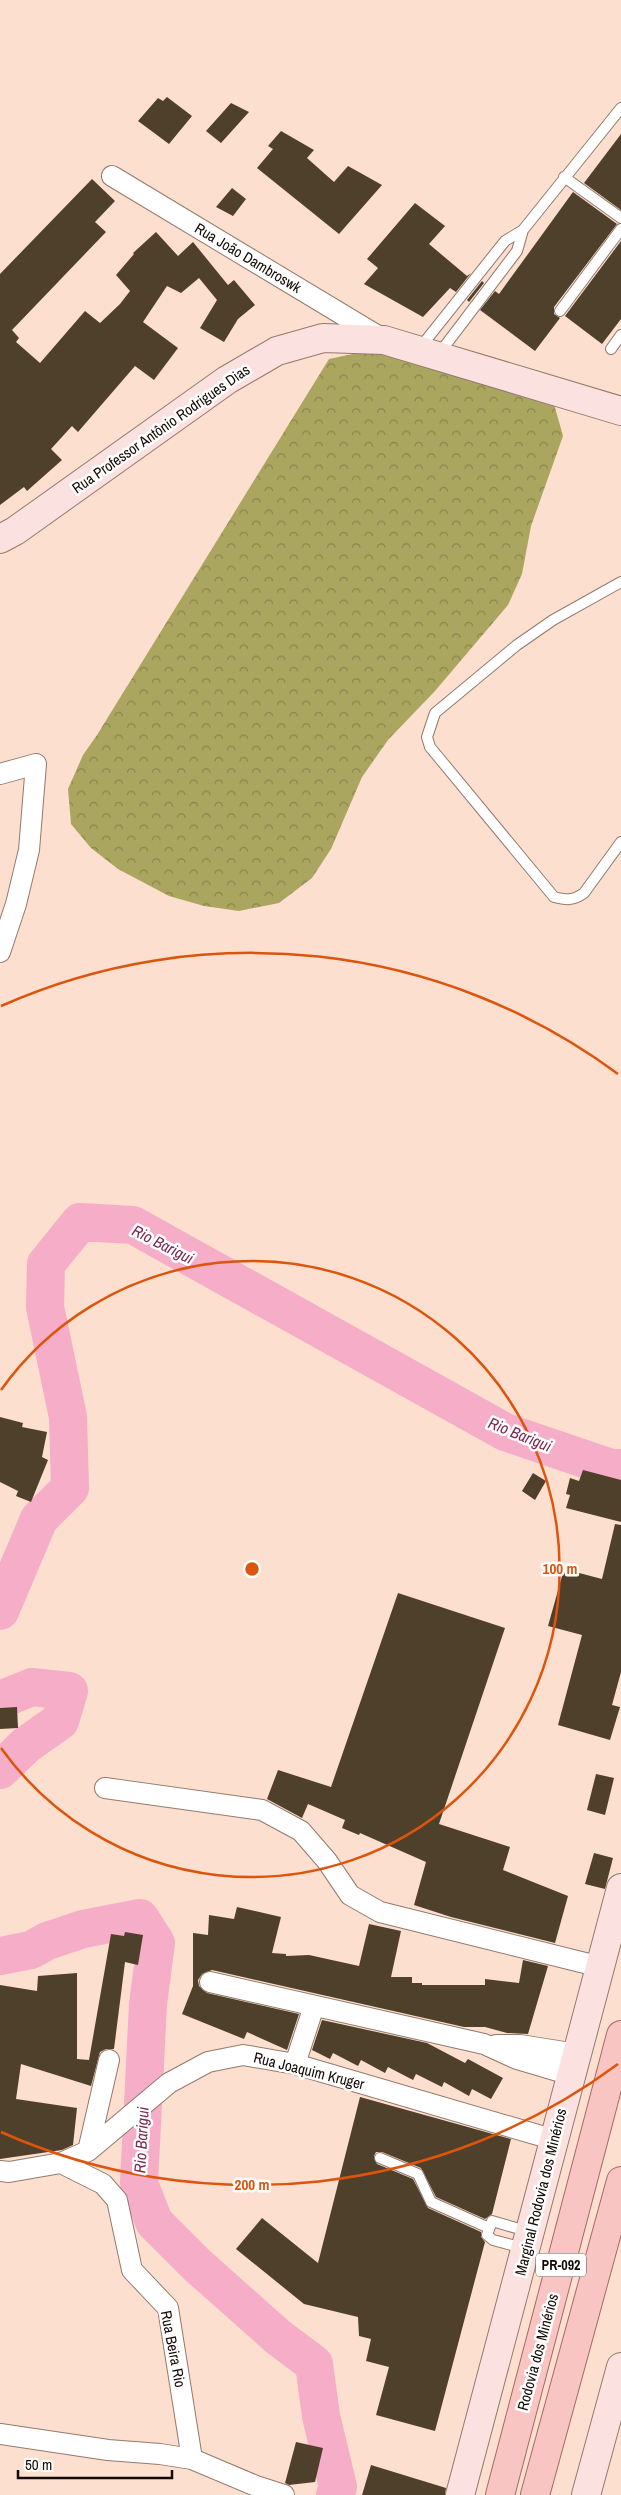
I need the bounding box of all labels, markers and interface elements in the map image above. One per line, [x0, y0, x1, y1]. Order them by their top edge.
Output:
street label: Rua João Dambroswk [191, 217, 306, 298]
street label: Rua Professor Antônio Rodrigues Dias [68, 359, 254, 498]
water label: Rio Barigui [128, 1219, 198, 1269]
water label: Rio Barigui [485, 1411, 555, 1457]
text: 100 m [543, 1558, 577, 1579]
centre of rings [243, 1560, 261, 1578]
street label: Rua Joaquim Kruger [252, 2047, 367, 2094]
water label: Rio Barigui [128, 2106, 154, 2174]
street label: Marginal Rodovia dos Minérios [510, 2106, 571, 2278]
text: 200 m [235, 2174, 269, 2195]
road number: PR-092 [536, 2254, 586, 2276]
street label: Rodovia dos Minérios [512, 2291, 563, 2413]
street label: Rua Beira Rio [156, 2309, 191, 2389]
scale bar [18, 2448, 171, 2480]
text: 50 m [25, 2454, 52, 2475]

